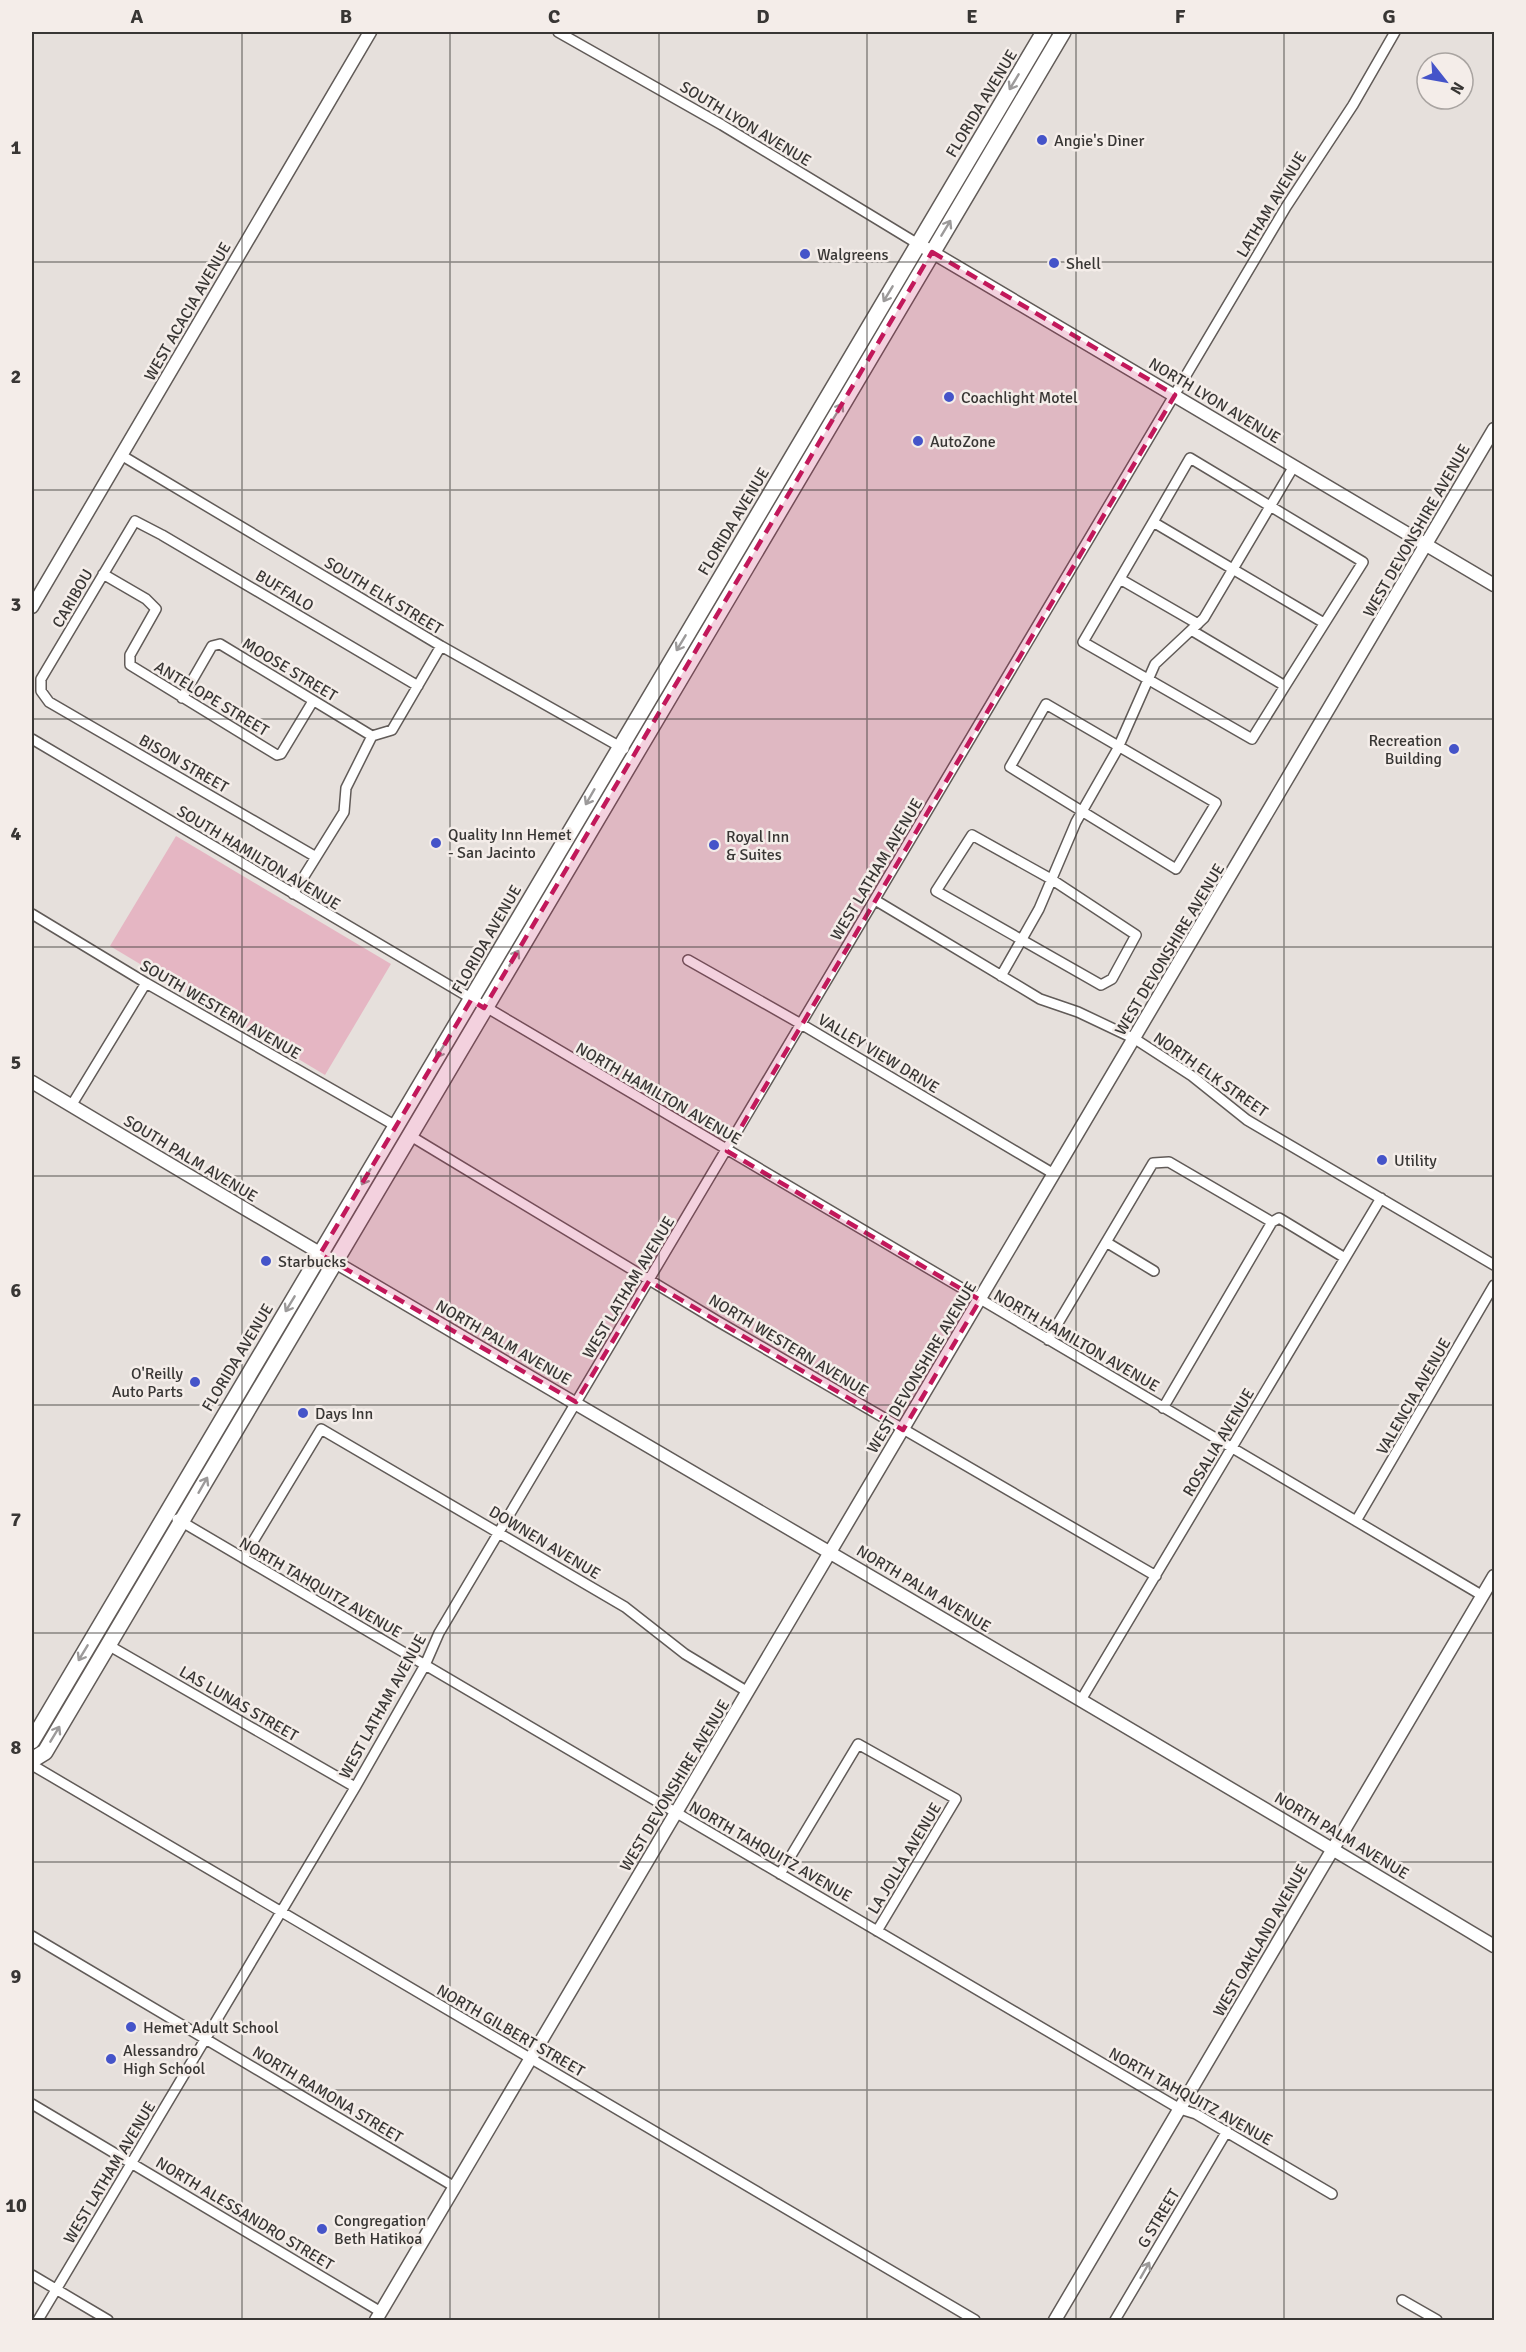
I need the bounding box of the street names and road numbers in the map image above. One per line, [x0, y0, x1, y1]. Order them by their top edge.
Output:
street label: FLORIDA AVENUE [942, 46, 1022, 161]
street label: SOUTH LYON AVENUE [676, 77, 815, 171]
street label: LATHAM AVENUE [1232, 148, 1311, 261]
street label: WEST ACACIA AVENUE [140, 239, 236, 384]
street label: NORTH LYON AVENUE [1145, 354, 1284, 448]
street label: WEST DEVONSHIRE AVENUE [1359, 440, 1475, 621]
street label: FLORIDA AVENUE [694, 464, 774, 579]
street label: SOUTH ELK STREET [321, 553, 446, 639]
street label: CARIBOU [48, 566, 98, 631]
street label: BUFFALO [252, 566, 317, 616]
street label: MOOSE STREET [238, 634, 341, 706]
street label: ANTELOPE STREET [151, 657, 272, 741]
street label: BISON STREET [135, 730, 232, 798]
street label: WEST LATHAM AVENUE [826, 795, 927, 944]
street label: SOUTH HAMILTON AVENUE [173, 801, 344, 915]
street label: WEST DEVONSHIRE AVENUE [1111, 860, 1229, 1039]
street label: FLORIDA AVENUE [448, 881, 526, 998]
street label: SOUTH WESTERN AVENUE [137, 956, 304, 1064]
street label: VALLEY VIEW DRIVE [814, 1010, 943, 1098]
street label: NORTH ELK STREET [1149, 1028, 1272, 1122]
street label: NORTH HAMILTON AVENUE [572, 1038, 745, 1150]
street label: SOUTH PALM AVENUE [120, 1111, 261, 1207]
street label: WEST LATHAM AVENUE [578, 1213, 679, 1362]
street label: WEST DEVONSHIRE AVENUE [863, 1278, 981, 1457]
street label: NORTH HAMILTON AVENUE [990, 1285, 1163, 1397]
street label: NORTH WESTERN AVENUE [705, 1290, 872, 1402]
street label: NORTH PALM AVENUE [432, 1296, 575, 1390]
street label: FLORIDA AVENUE [198, 1300, 278, 1415]
street label: VALENCIA AVENUE [1372, 1334, 1455, 1459]
street label: ROSALIA AVENUE [1179, 1385, 1259, 1500]
street label: DOWNEN AVENUE [485, 1502, 604, 1584]
street label: NORTH TAHQUITZ AVENUE [236, 1533, 405, 1643]
street label: NORTH PALM AVENUE [853, 1541, 994, 1637]
street label: WEST LATHAM AVENUE [335, 1631, 431, 1782]
street label: LAS LUNAS STREET [175, 1662, 302, 1746]
street label: WEST DEVONSHIRE AVENUE [616, 1696, 734, 1875]
street label: NORTH PALM AVENUE [1271, 1788, 1412, 1884]
street label: NORTH TAHQUITZ AVENUE [686, 1797, 855, 1907]
street label: LA JOLLA AVENUE [864, 1799, 946, 1918]
street label: WEST OAKLAND AVENUE [1209, 1861, 1313, 2020]
street label: NORTH GILBERT STREET [433, 1980, 588, 2081]
street label: NORTH RAMONA STREET [249, 2042, 406, 2148]
street label: NORTH TAHQUITZ AVENUE [1105, 2043, 1276, 2150]
street label: WEST LATHAM AVENUE [59, 2098, 160, 2247]
street label: NORTH ALESSANDRO STREET [152, 2153, 337, 2275]
street label: G STREET [1133, 2185, 1184, 2252]

